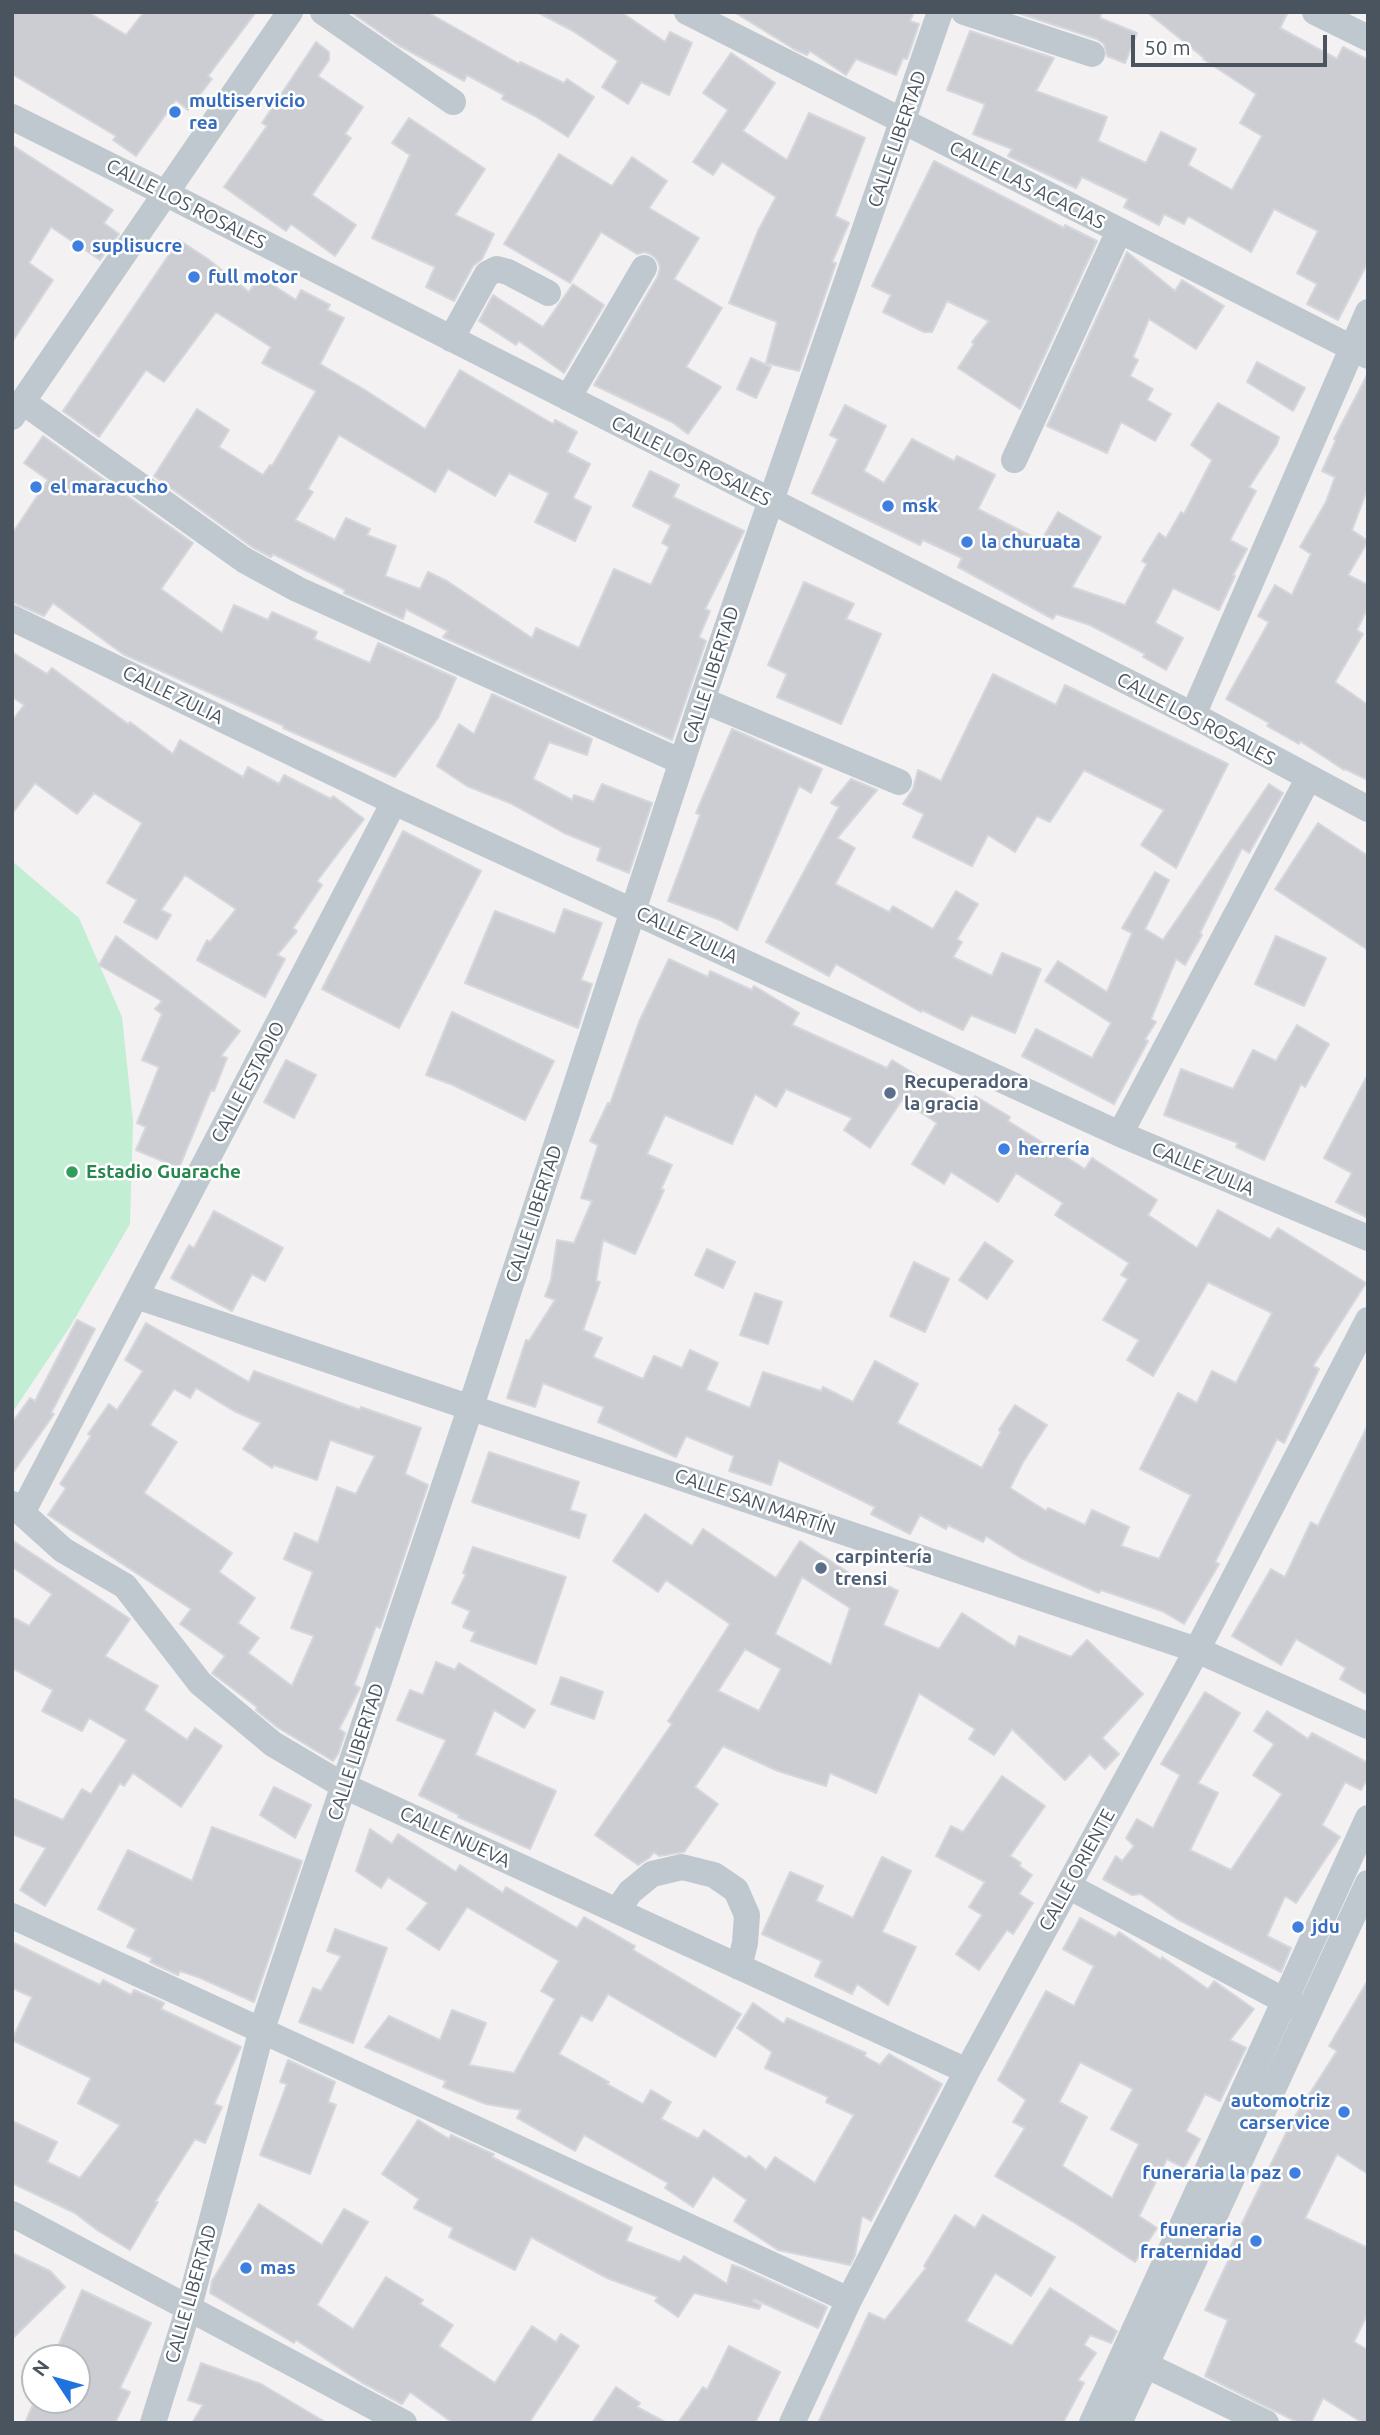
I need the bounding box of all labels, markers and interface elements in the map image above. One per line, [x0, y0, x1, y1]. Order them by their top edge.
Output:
scale bar [1135, 21, 1331, 65]
text: 50 m [1144, 35, 1191, 59]
street label: CALLE LIBERTAD [863, 68, 931, 210]
place label: multiservicio rea [189, 90, 305, 134]
marker: multiservicio rea [167, 104, 183, 120]
street label: CALLE LAS ACACIAS [945, 136, 1109, 234]
street label: CALLE LOS ROSALES [102, 154, 270, 254]
place label: suplisucre [92, 235, 183, 257]
marker: suplisucre [70, 238, 86, 254]
place label: full motor [208, 266, 298, 288]
marker: full motor [186, 269, 202, 285]
street label: CALLE LOS ROSALES [607, 411, 775, 511]
place label: el maracucho [50, 476, 168, 498]
marker: el maracucho [28, 479, 44, 495]
place label: msk [902, 495, 938, 517]
marker: msk [880, 498, 896, 514]
place label: la churuata [981, 531, 1081, 553]
marker: la churuata [959, 534, 975, 550]
street label: CALLE LIBERTAD [678, 603, 744, 747]
street label: CALLE ZULIA [119, 661, 227, 729]
street label: CALLE LOS ROSALES [1113, 668, 1279, 770]
street label: CALLE ZULIA [633, 902, 741, 968]
street label: CALLE ESTADIO [206, 1017, 290, 1147]
place label: Recuperadora la gracia [904, 1071, 1029, 1115]
marker: Recuperadora la gracia [882, 1085, 898, 1101]
street label: CALLE ZULIA [1148, 1137, 1258, 1201]
place label: herrería [1018, 1138, 1090, 1160]
marker: herrería [996, 1141, 1012, 1157]
street label: CALLE LIBERTAD [501, 1142, 567, 1286]
place label: Estadio Guarache [86, 1161, 241, 1183]
marker: Estadio Guarache [64, 1164, 80, 1180]
street label: CALLE SAN MARTÍN [672, 1464, 838, 1540]
place label: carpintería trensi [835, 1546, 932, 1590]
marker: carpintería trensi [813, 1560, 829, 1576]
street label: CALLE LIBERTAD [323, 1680, 389, 1824]
street label: CALLE NUEVA [396, 1801, 514, 1873]
street label: CALLE ORIENTE [1034, 1805, 1120, 1935]
place label: jdu [1312, 1916, 1340, 1938]
marker: jdu [1290, 1919, 1306, 1935]
place label: automotriz carservice [1231, 2090, 1330, 2134]
marker: automotriz carservice [1336, 2104, 1352, 2120]
place label: funeraria la paz [1142, 2162, 1281, 2184]
marker: funeraria la paz [1287, 2165, 1303, 2181]
place label: funeraria fraternidad [1140, 2219, 1242, 2263]
street label: CALLE LIBERTAD [160, 2222, 222, 2366]
marker: funeraria fraternidad [1248, 2233, 1264, 2249]
place label: mas [260, 2257, 296, 2279]
marker: mas [238, 2260, 254, 2276]
north arrow [21, 2344, 91, 2414]
text: N [28, 2356, 54, 2380]

